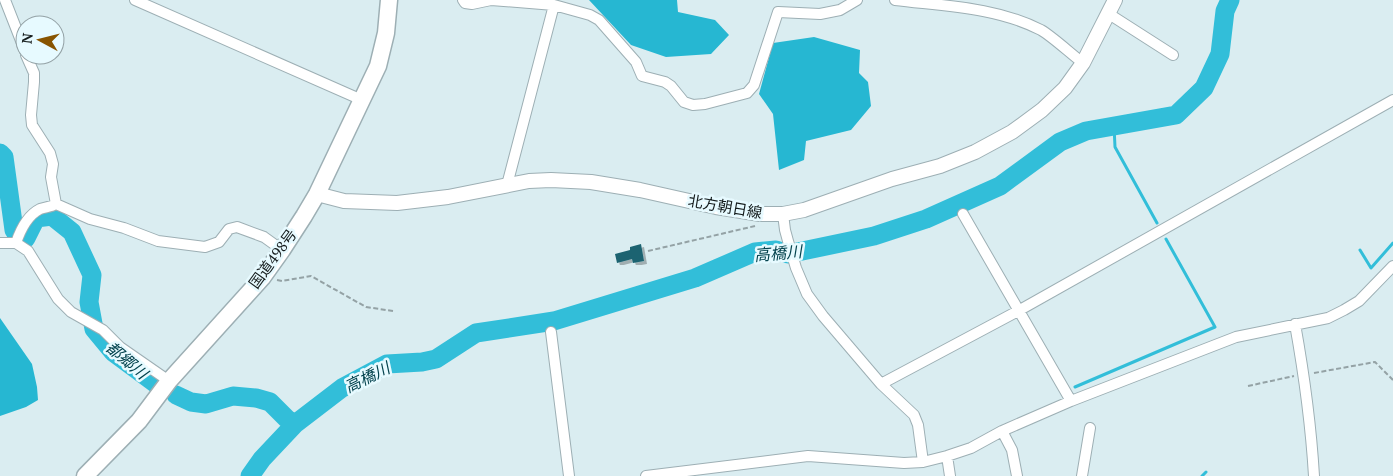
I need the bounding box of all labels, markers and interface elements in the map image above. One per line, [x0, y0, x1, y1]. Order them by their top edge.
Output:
north arrow [15, 15, 65, 65]
text: N [17, 32, 37, 45]
street label: 北方朝日線 [686, 190, 764, 222]
street label: 国道498号 [244, 225, 301, 292]
water label: 高橋川 [753, 240, 805, 266]
water label: 都郷川 [102, 336, 154, 385]
water label: 高橋川 [341, 356, 395, 397]

